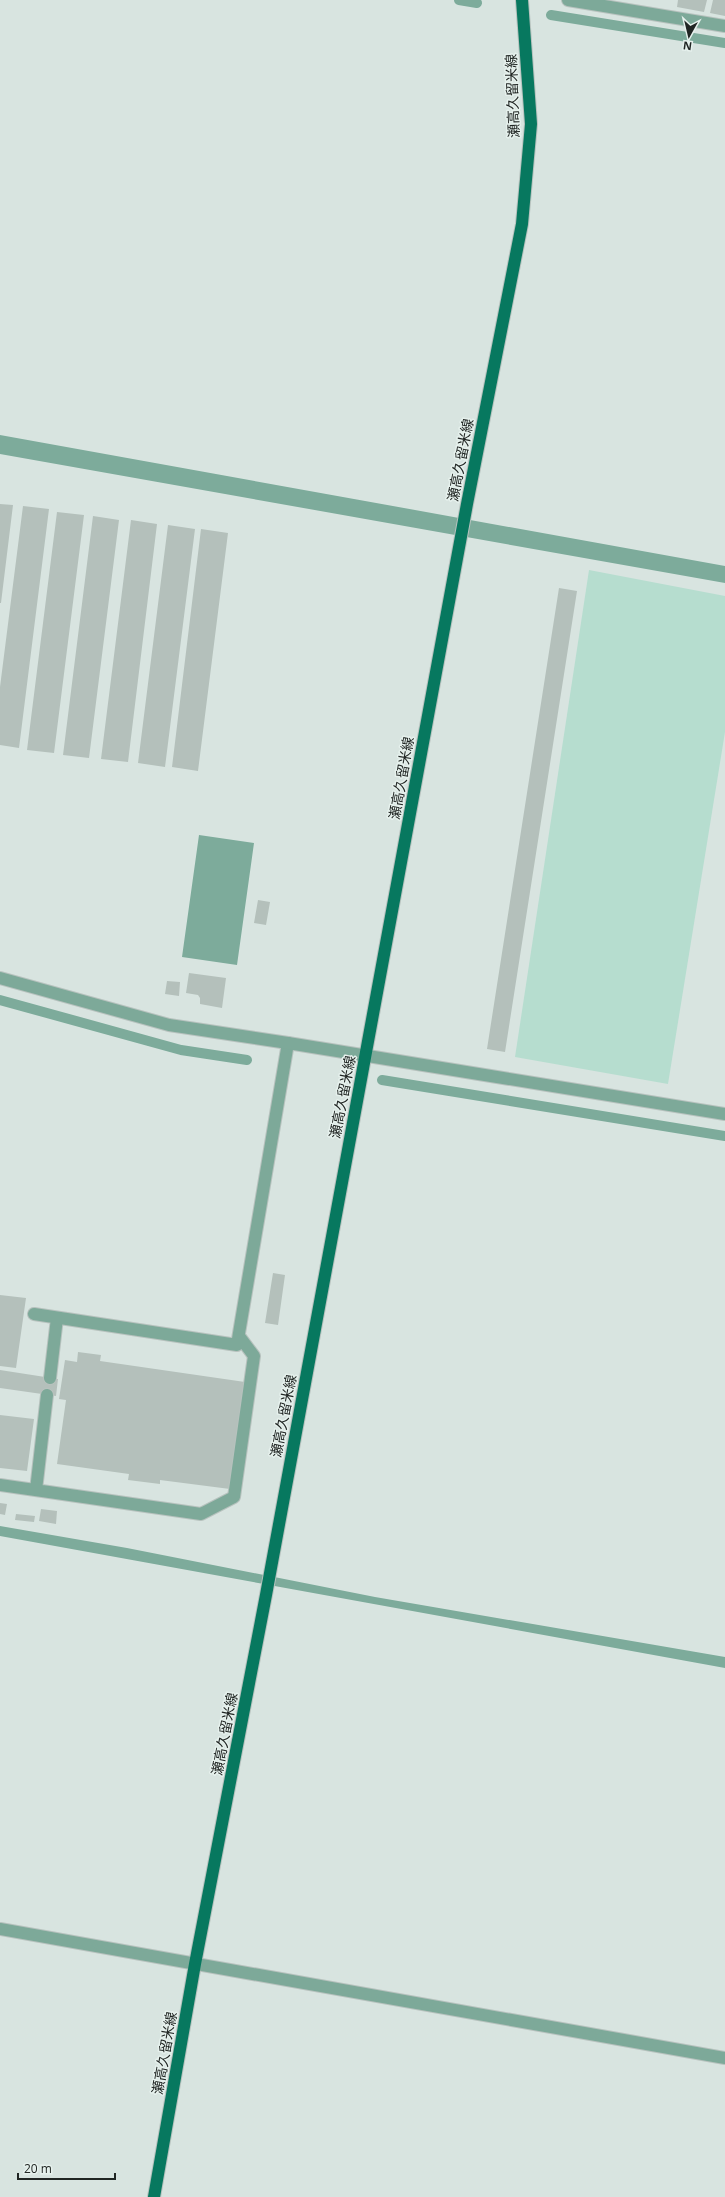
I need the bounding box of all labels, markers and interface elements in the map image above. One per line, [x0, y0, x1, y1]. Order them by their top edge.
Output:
north arrow [669, 16, 709, 56]
text: N [682, 38, 693, 54]
street label: 瀬高久留米線 [501, 54, 523, 138]
street label: 瀬高久留米線 [443, 417, 477, 503]
street label: 瀬高久留米線 [384, 735, 418, 821]
street label: 瀬高久留米線 [325, 1054, 359, 1140]
street label: 瀬高久留米線 [266, 1373, 300, 1459]
street label: 瀬高久留米線 [207, 1691, 241, 1777]
street label: 瀬高久留米線 [147, 2010, 181, 2096]
scale bar [18, 2155, 115, 2181]
text: 20 m [24, 2160, 52, 2177]

